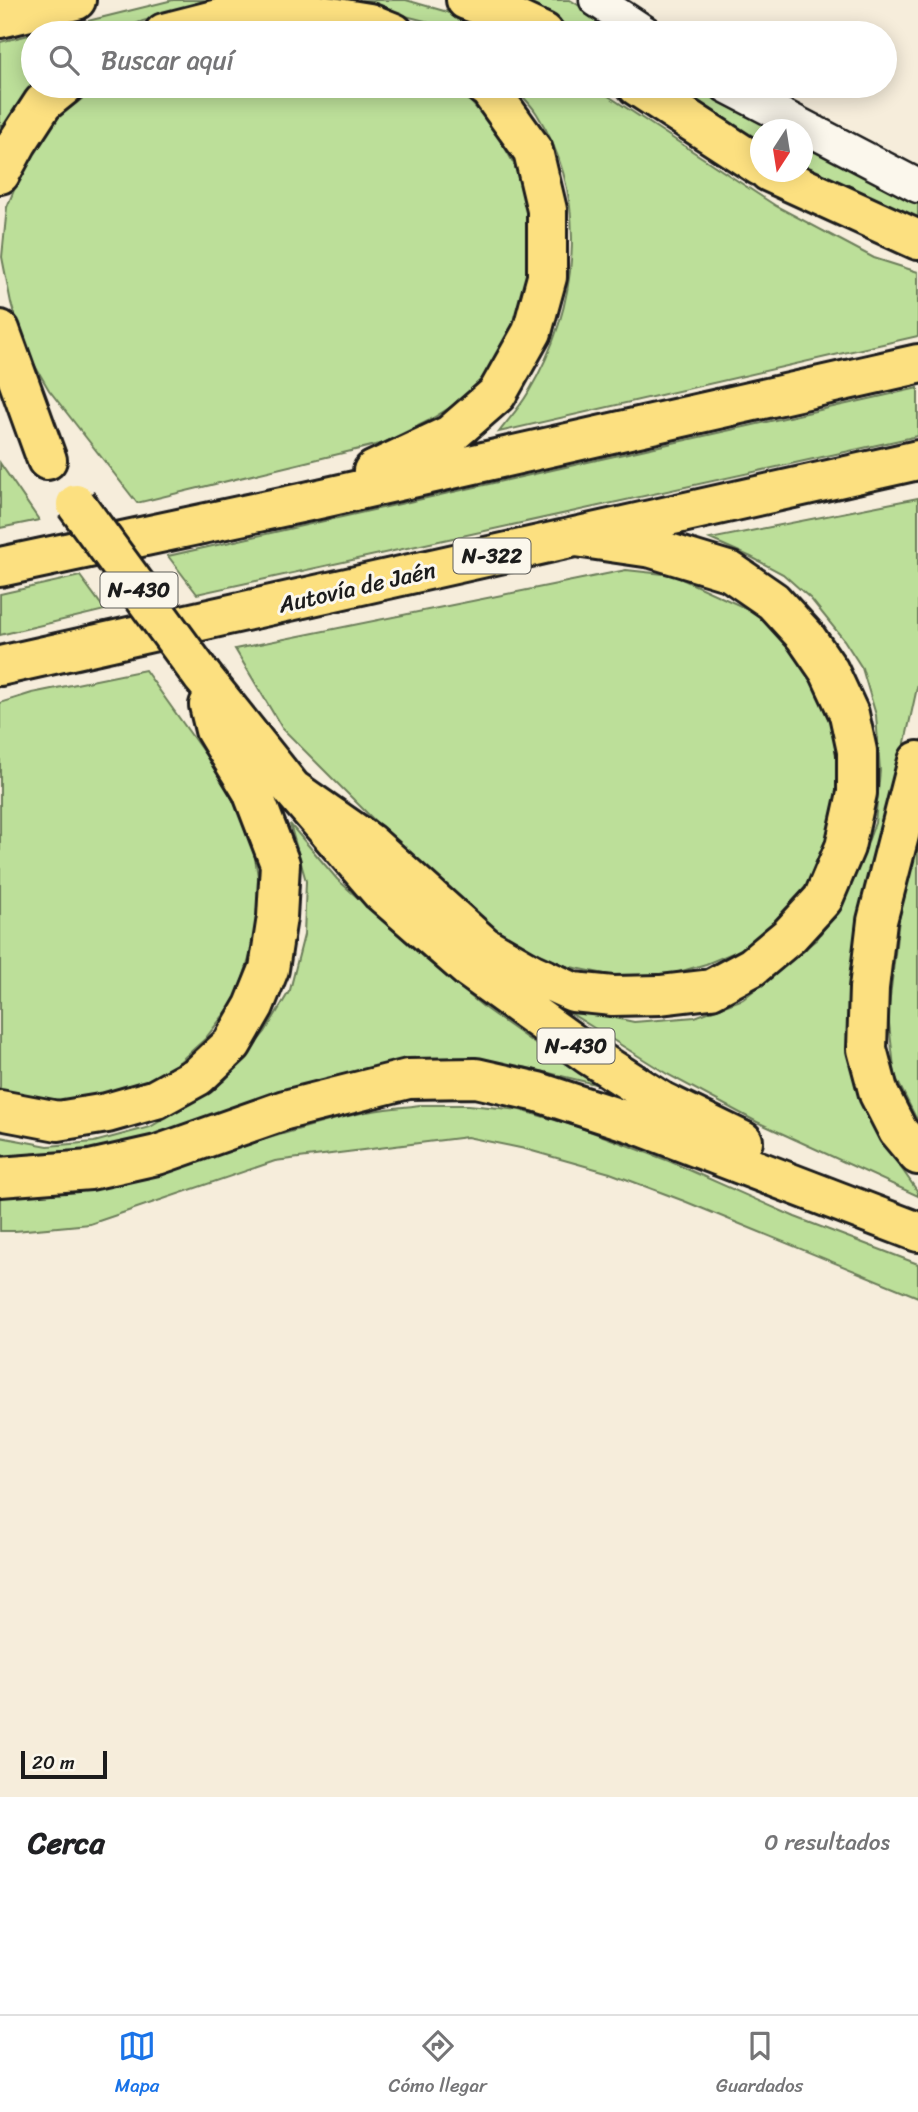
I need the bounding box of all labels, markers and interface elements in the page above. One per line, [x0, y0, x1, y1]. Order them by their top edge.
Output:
search box [21, 21, 897, 98]
text: Buscar aquí [101, 37, 234, 83]
icon: search [45, 41, 83, 79]
north arrow [750, 119, 813, 182]
road number: N-322 [454, 538, 530, 574]
street label: Autovía de Jaén [273, 549, 440, 626]
road number: N-430 [100, 572, 178, 608]
road number: N-430 [538, 1028, 614, 1064]
text: 20 m [32, 1746, 75, 1779]
scale bar [21, 1748, 107, 1780]
text: Cerca [28, 1816, 104, 1870]
text: 0 resultados [764, 1822, 890, 1863]
tab: Mapa [115, 2027, 159, 2102]
tab: Cómo llegar [389, 2027, 487, 2102]
tab: Guardados [716, 2027, 803, 2102]

